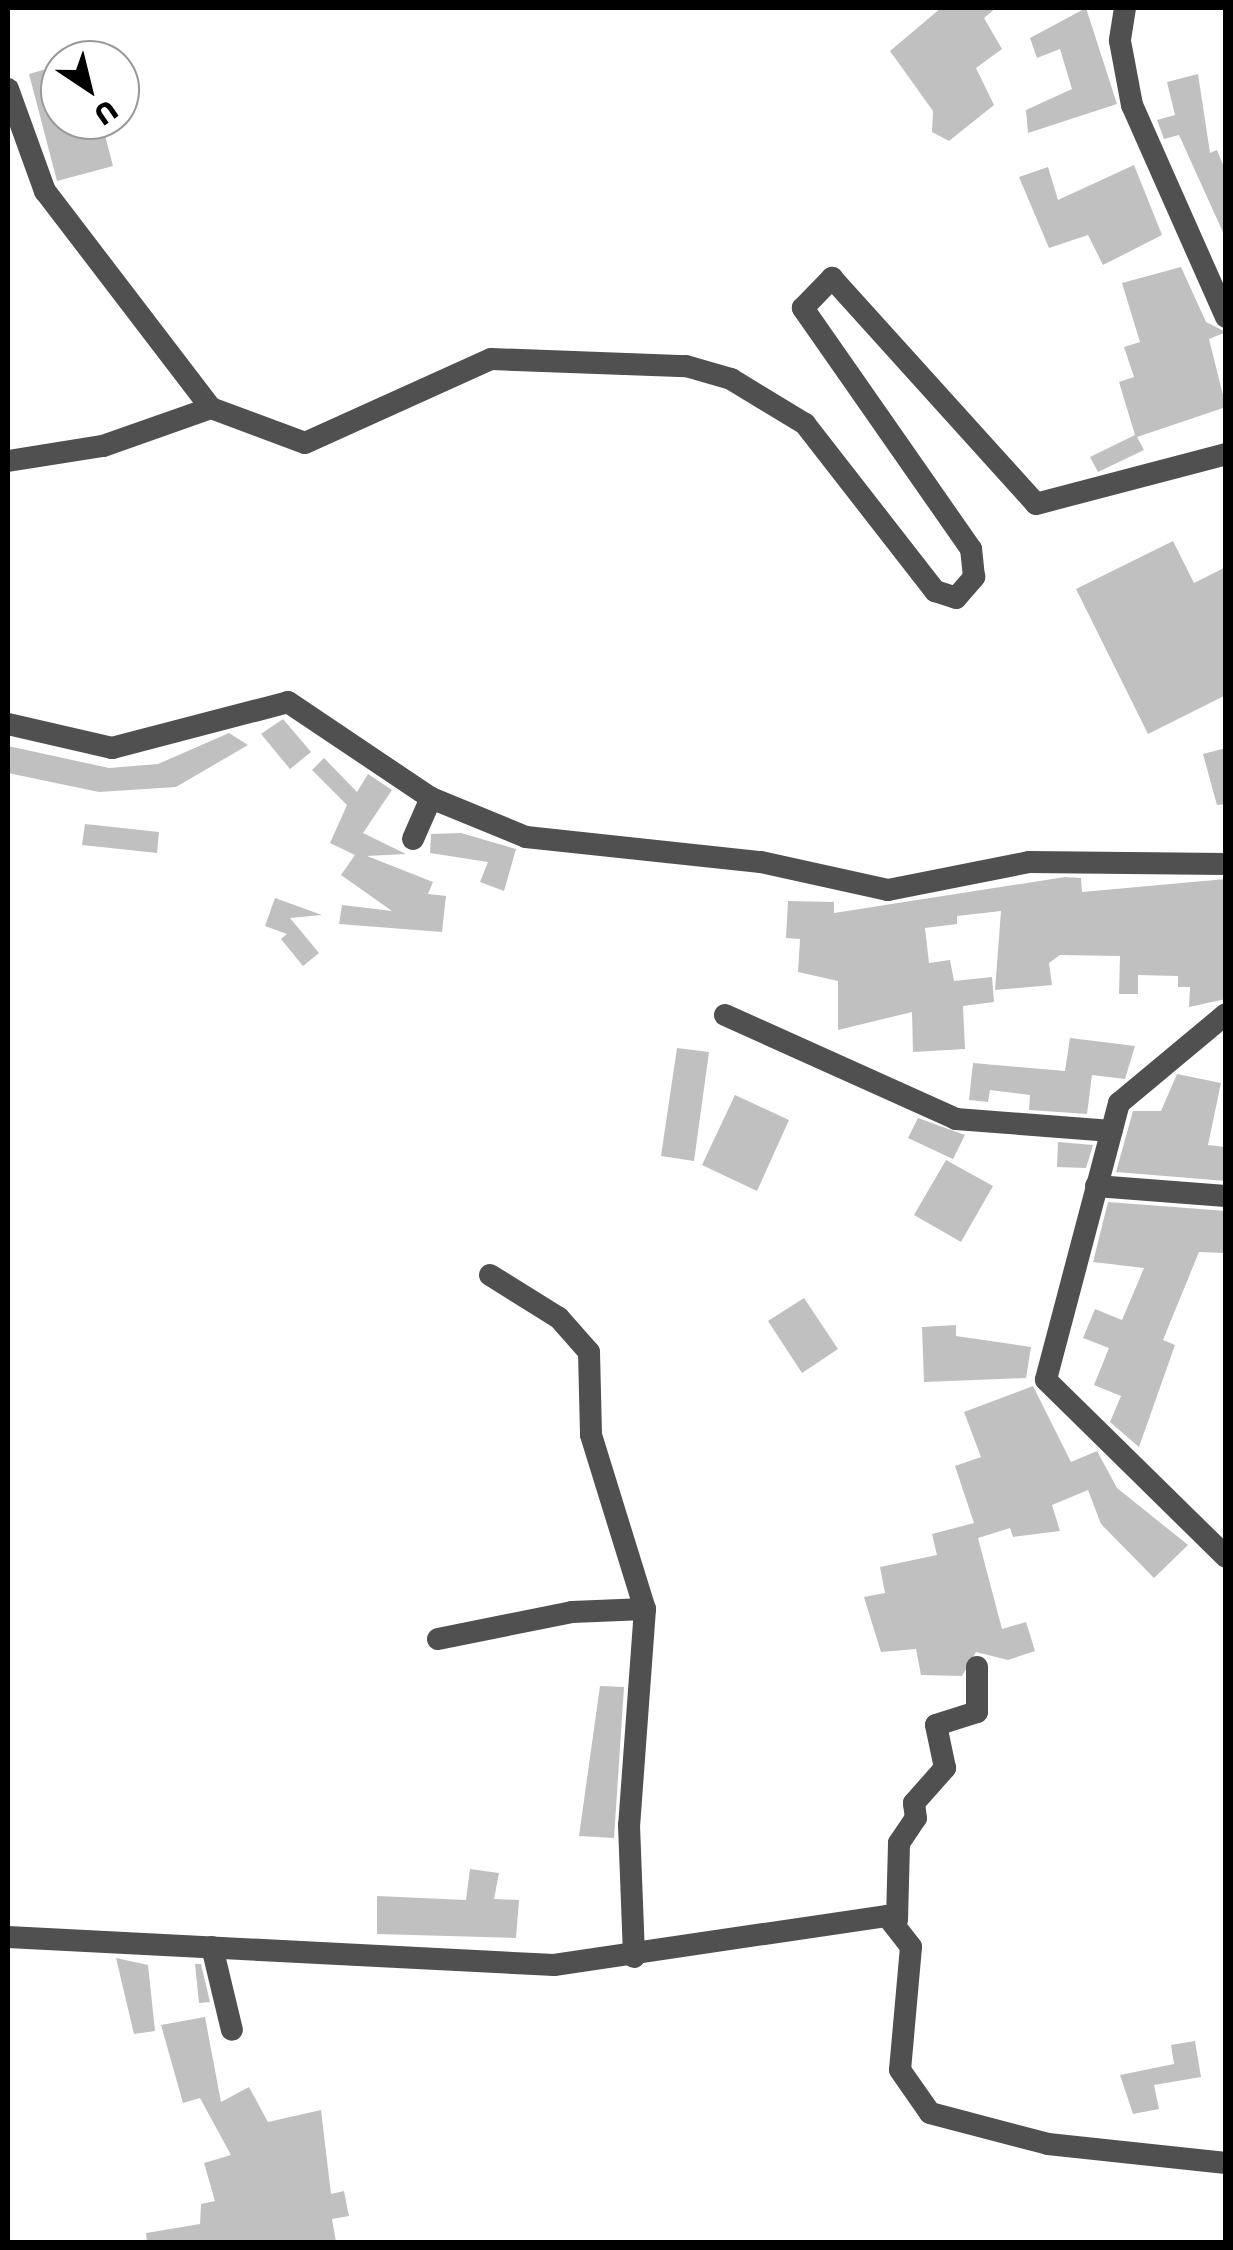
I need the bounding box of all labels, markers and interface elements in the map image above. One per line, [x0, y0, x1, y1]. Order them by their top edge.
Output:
north arrow [40, 40, 140, 140]
text: U [89, 94, 124, 133]

